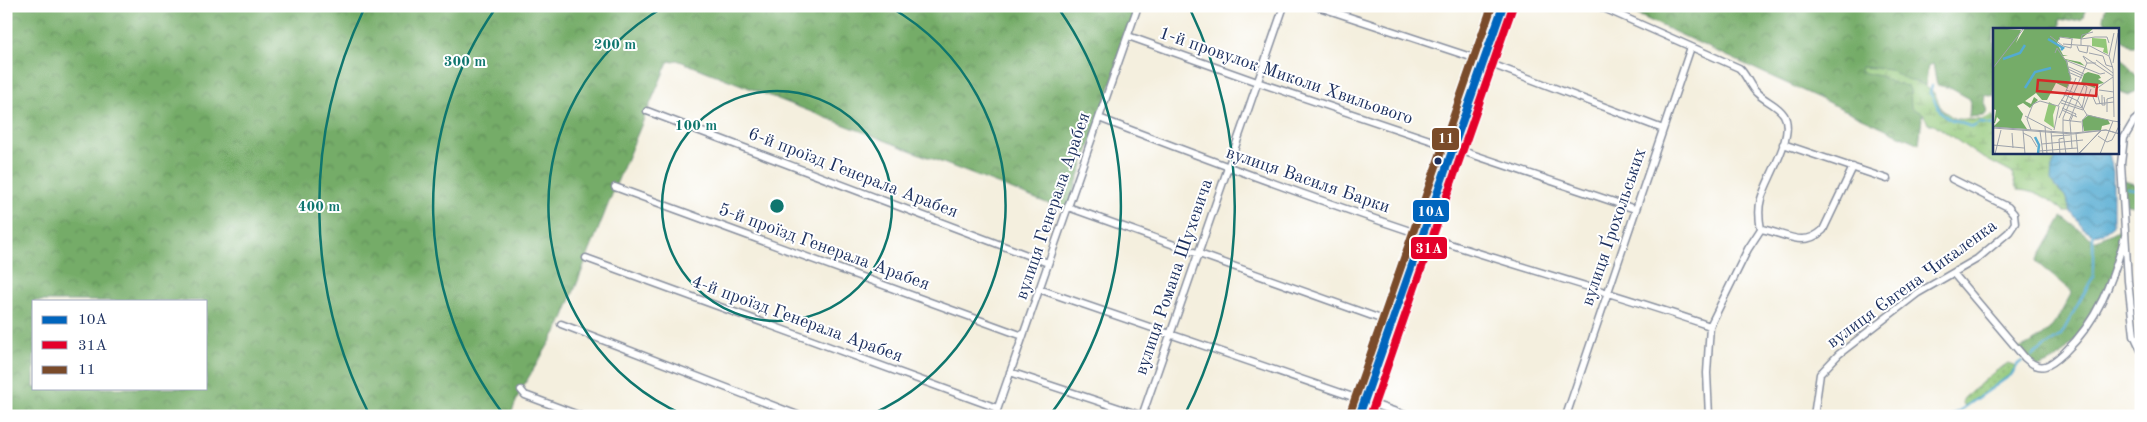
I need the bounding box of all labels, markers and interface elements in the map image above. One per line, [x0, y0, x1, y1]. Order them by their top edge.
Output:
street label: 1-й провулок Миколи Хвильового [1157, 24, 1415, 128]
inset map [1993, 28, 2120, 154]
text: 200 m [594, 38, 636, 53]
text: 300 m [444, 55, 486, 70]
street label: вулиця Генерала Арабея [1012, 110, 1094, 302]
text: 100 m [675, 119, 717, 134]
street label: 6-й проїзд Генерала Арабея [746, 125, 960, 221]
line badge: 11 [1431, 127, 1460, 151]
text: 11 [1438, 132, 1454, 146]
street label: вулиця Василя Барки [1224, 143, 1392, 217]
street label: вулиця Ґрохольських [1574, 144, 1649, 308]
unlabelled marker [1433, 156, 1443, 166]
street label: вулиця Романа Шухевича [1132, 176, 1216, 377]
centre of rings [768, 197, 786, 215]
line badge: 10А [1412, 199, 1450, 223]
text: 400 m [298, 200, 340, 215]
street label: 5-й проїзд Генерала Арабея [716, 200, 932, 294]
text: 10А [1418, 205, 1445, 219]
street label: вулиця Євгена Чикаленка [1824, 216, 2000, 352]
line badge: 31А [1410, 236, 1448, 260]
text: 31А [1416, 242, 1443, 256]
street label: 4-й проїзд Генерала Арабея [689, 272, 905, 366]
legend [32, 300, 208, 390]
text: 10А [78, 313, 107, 328]
text: 31А [78, 339, 107, 354]
text: 11 [78, 363, 95, 378]

